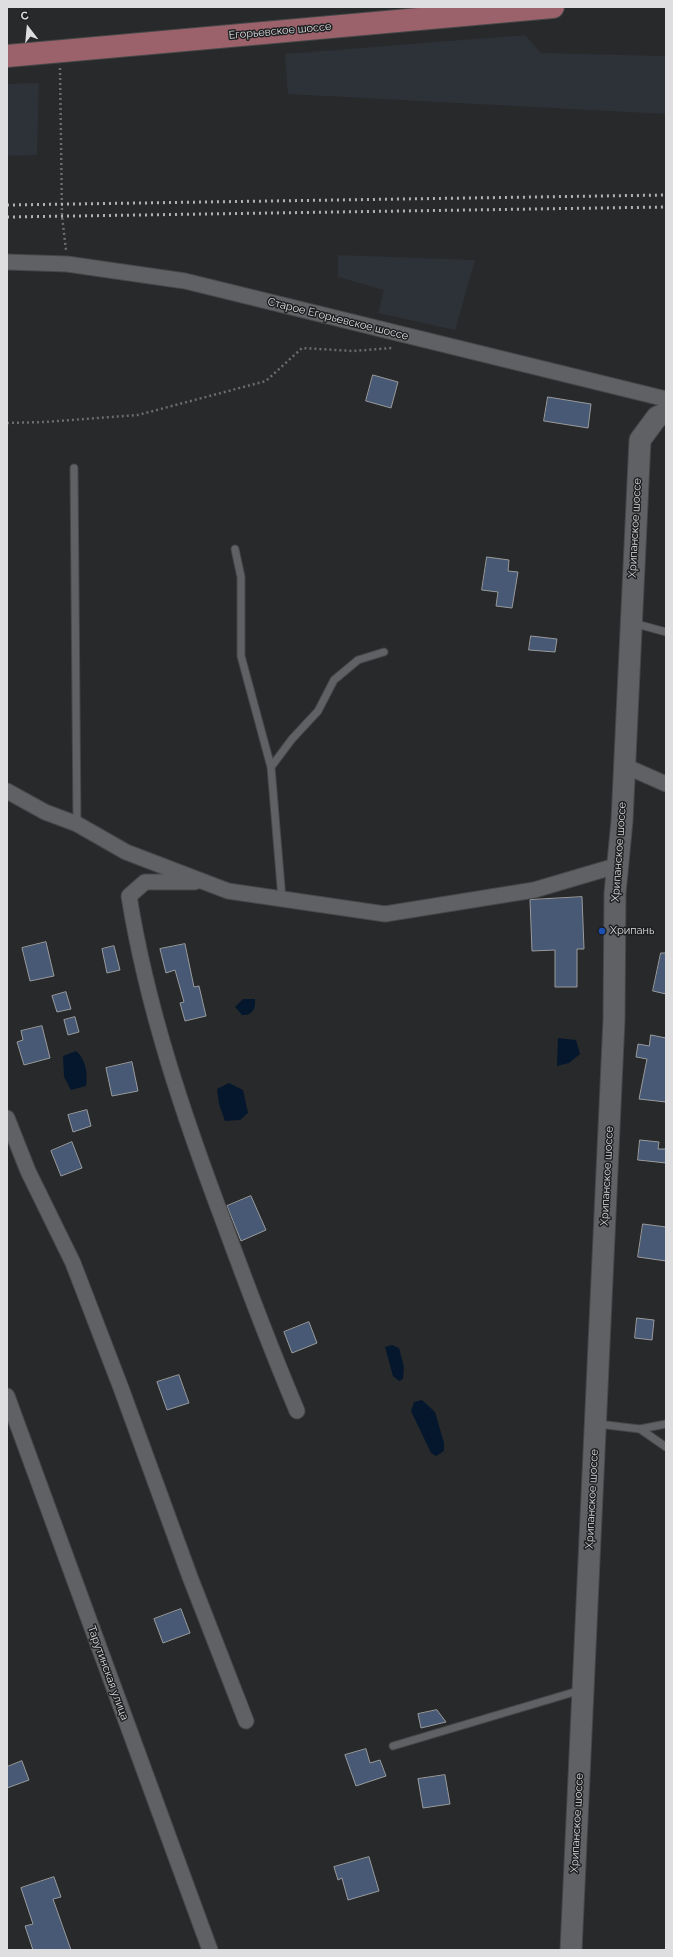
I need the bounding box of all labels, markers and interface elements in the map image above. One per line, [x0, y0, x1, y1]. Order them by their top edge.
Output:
north arrow [8, 8, 48, 48]
text: С [19, 9, 30, 23]
street label: Егорьевское шоссе [228, 20, 332, 42]
street label: Старое Егорьевское шоссе [266, 295, 410, 343]
street label: Хрипанское шоссе [626, 478, 644, 578]
street label: Хрипанское шоссе [609, 802, 629, 902]
place label: Хрипань [610, 924, 654, 938]
marker: Хрипань [597, 926, 607, 936]
street label: Хрипанское шоссе [598, 1126, 616, 1226]
street label: Хрипанское шоссе [583, 1449, 601, 1549]
street label: Тарутинская улица [85, 1624, 131, 1722]
street label: Хрипанское шоссе [568, 1773, 586, 1873]

